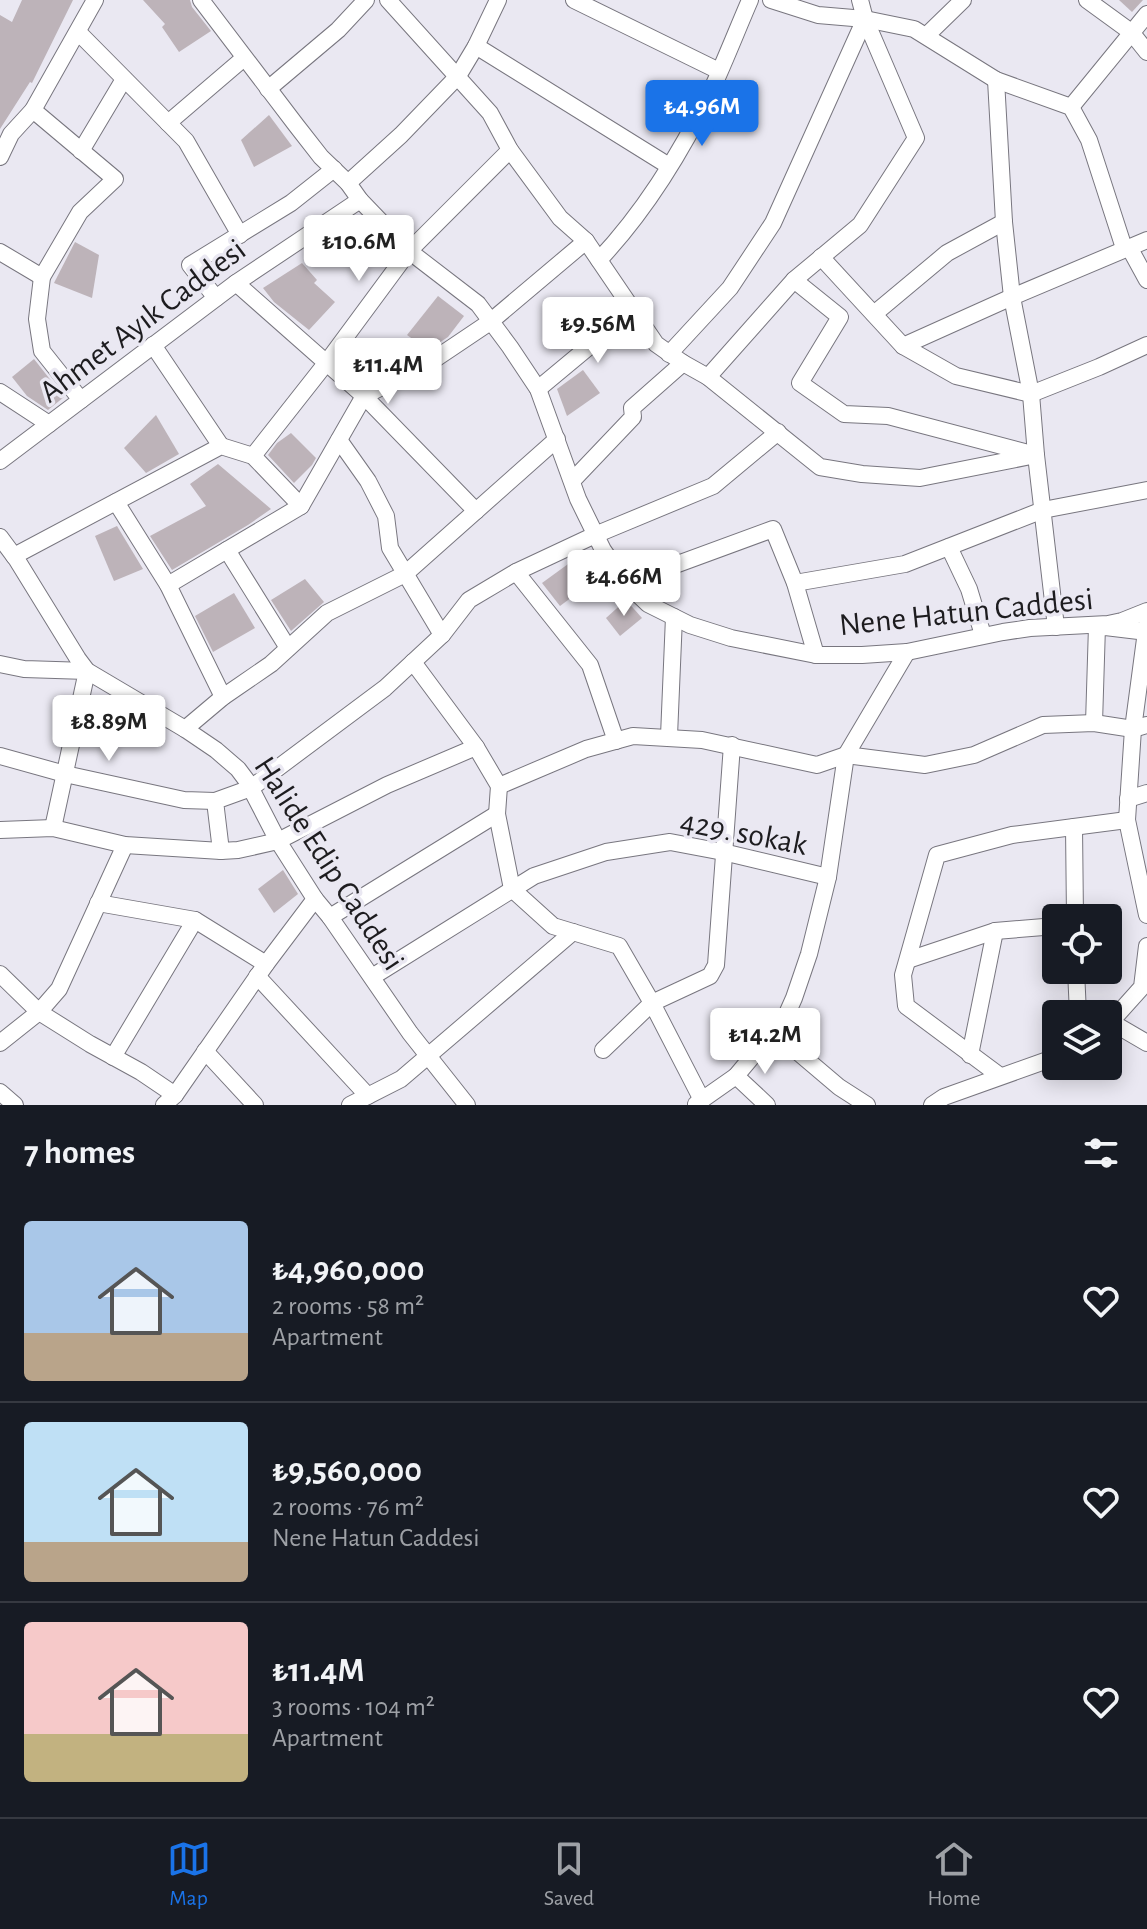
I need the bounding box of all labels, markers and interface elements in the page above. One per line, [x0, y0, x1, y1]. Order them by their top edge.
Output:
pin: ₺4.96M [637, 80, 767, 148]
text: ₺4.96M [663, 93, 741, 119]
pin: ₺10.6M [294, 215, 424, 283]
text: ₺10.6M [322, 228, 396, 254]
street label: Ahmet Ayık Caddesi [34, 233, 252, 408]
pin: ₺9.56M [533, 297, 663, 365]
text: ₺9.56M [560, 310, 636, 336]
pin: ₺11.4M [323, 338, 453, 406]
text: ₺11.4M [353, 351, 423, 377]
pin: ₺4.66M [559, 550, 689, 618]
text: ₺4.66M [585, 563, 663, 589]
street label: Nene Hatun Caddesi [837, 583, 1095, 641]
pin: ₺8.89M [44, 695, 174, 763]
text: ₺8.89M [70, 708, 148, 734]
street label: Halide Edip Caddesi [248, 751, 410, 976]
street label: 429. sokak [678, 805, 810, 861]
map controls [1042, 904, 1122, 1080]
button: locate [1042, 904, 1122, 984]
button: layers [1042, 1000, 1122, 1080]
pin: ₺14.2M [700, 1008, 830, 1076]
text: ₺14.2M [728, 1021, 802, 1047]
icon: filters [1079, 1131, 1123, 1175]
text: 7 homes [24, 1136, 135, 1170]
icon: home [88, 1253, 184, 1349]
text: ₺4,960,000 [272, 1253, 424, 1287]
icon: heart [1079, 1279, 1123, 1323]
text: 2 rooms · 58 m² [272, 1293, 424, 1319]
text: Apartment [272, 1324, 383, 1350]
icon: home [88, 1454, 184, 1550]
text: ₺9,560,000 [272, 1454, 422, 1488]
icon: heart [1079, 1480, 1123, 1524]
text: 2 rooms · 76 m² [272, 1494, 424, 1520]
text: Nene Hatun Caddesi [272, 1525, 480, 1551]
icon: home [88, 1654, 184, 1750]
text: ₺11.4M [272, 1654, 364, 1688]
icon: heart [1079, 1680, 1123, 1724]
text: 3 rooms · 104 m² [272, 1694, 435, 1720]
text: Apartment [272, 1725, 383, 1751]
tab: Map [167, 1837, 211, 1911]
tab: Saved [544, 1837, 594, 1911]
tab: Home [927, 1837, 980, 1911]

